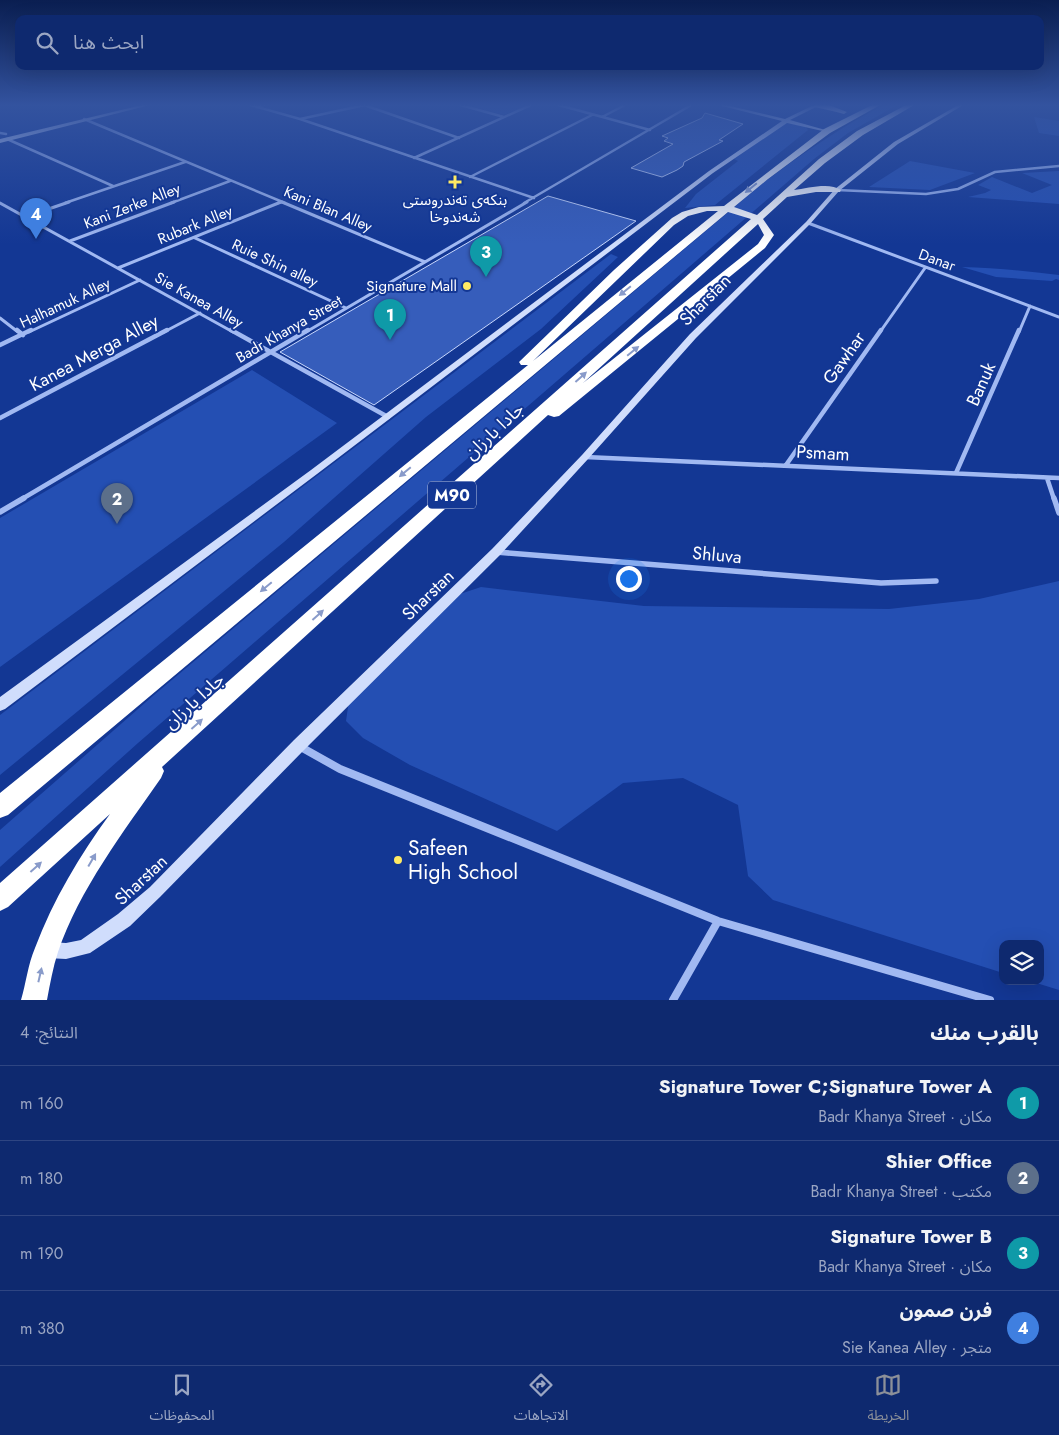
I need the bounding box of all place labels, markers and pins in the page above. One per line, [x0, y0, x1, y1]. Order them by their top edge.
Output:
marker: بنکەی تەندروستی شەندوخا [448, 175, 462, 189]
place label: بنکەی تەندروستی شەندوخا [403, 189, 507, 228]
pin: 4 [20, 198, 52, 239]
pin: 3 [470, 236, 502, 277]
place label: Signature Mall [366, 275, 457, 297]
marker: Signature Mall [461, 280, 473, 292]
pin: 1 [374, 299, 406, 340]
pin: 2 [101, 483, 133, 524]
place label: Safeen High School [408, 833, 518, 887]
marker: Safeen High School [392, 854, 404, 866]

